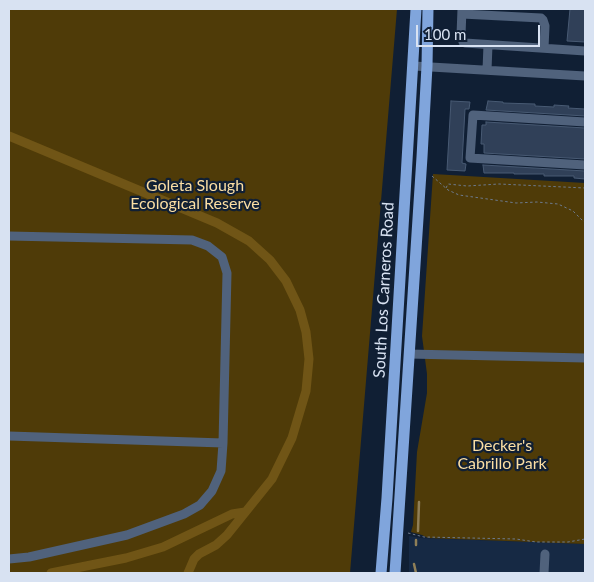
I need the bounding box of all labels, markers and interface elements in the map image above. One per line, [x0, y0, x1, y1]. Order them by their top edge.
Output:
scale bar [419, 15, 543, 47]
text: 100 m [424, 25, 466, 43]
park label: Goleta Slough Ecological Reserve [130, 176, 260, 214]
street label: South Los Carneros Road [370, 202, 398, 378]
park label: Decker's Cabrillo Park [457, 436, 547, 474]

